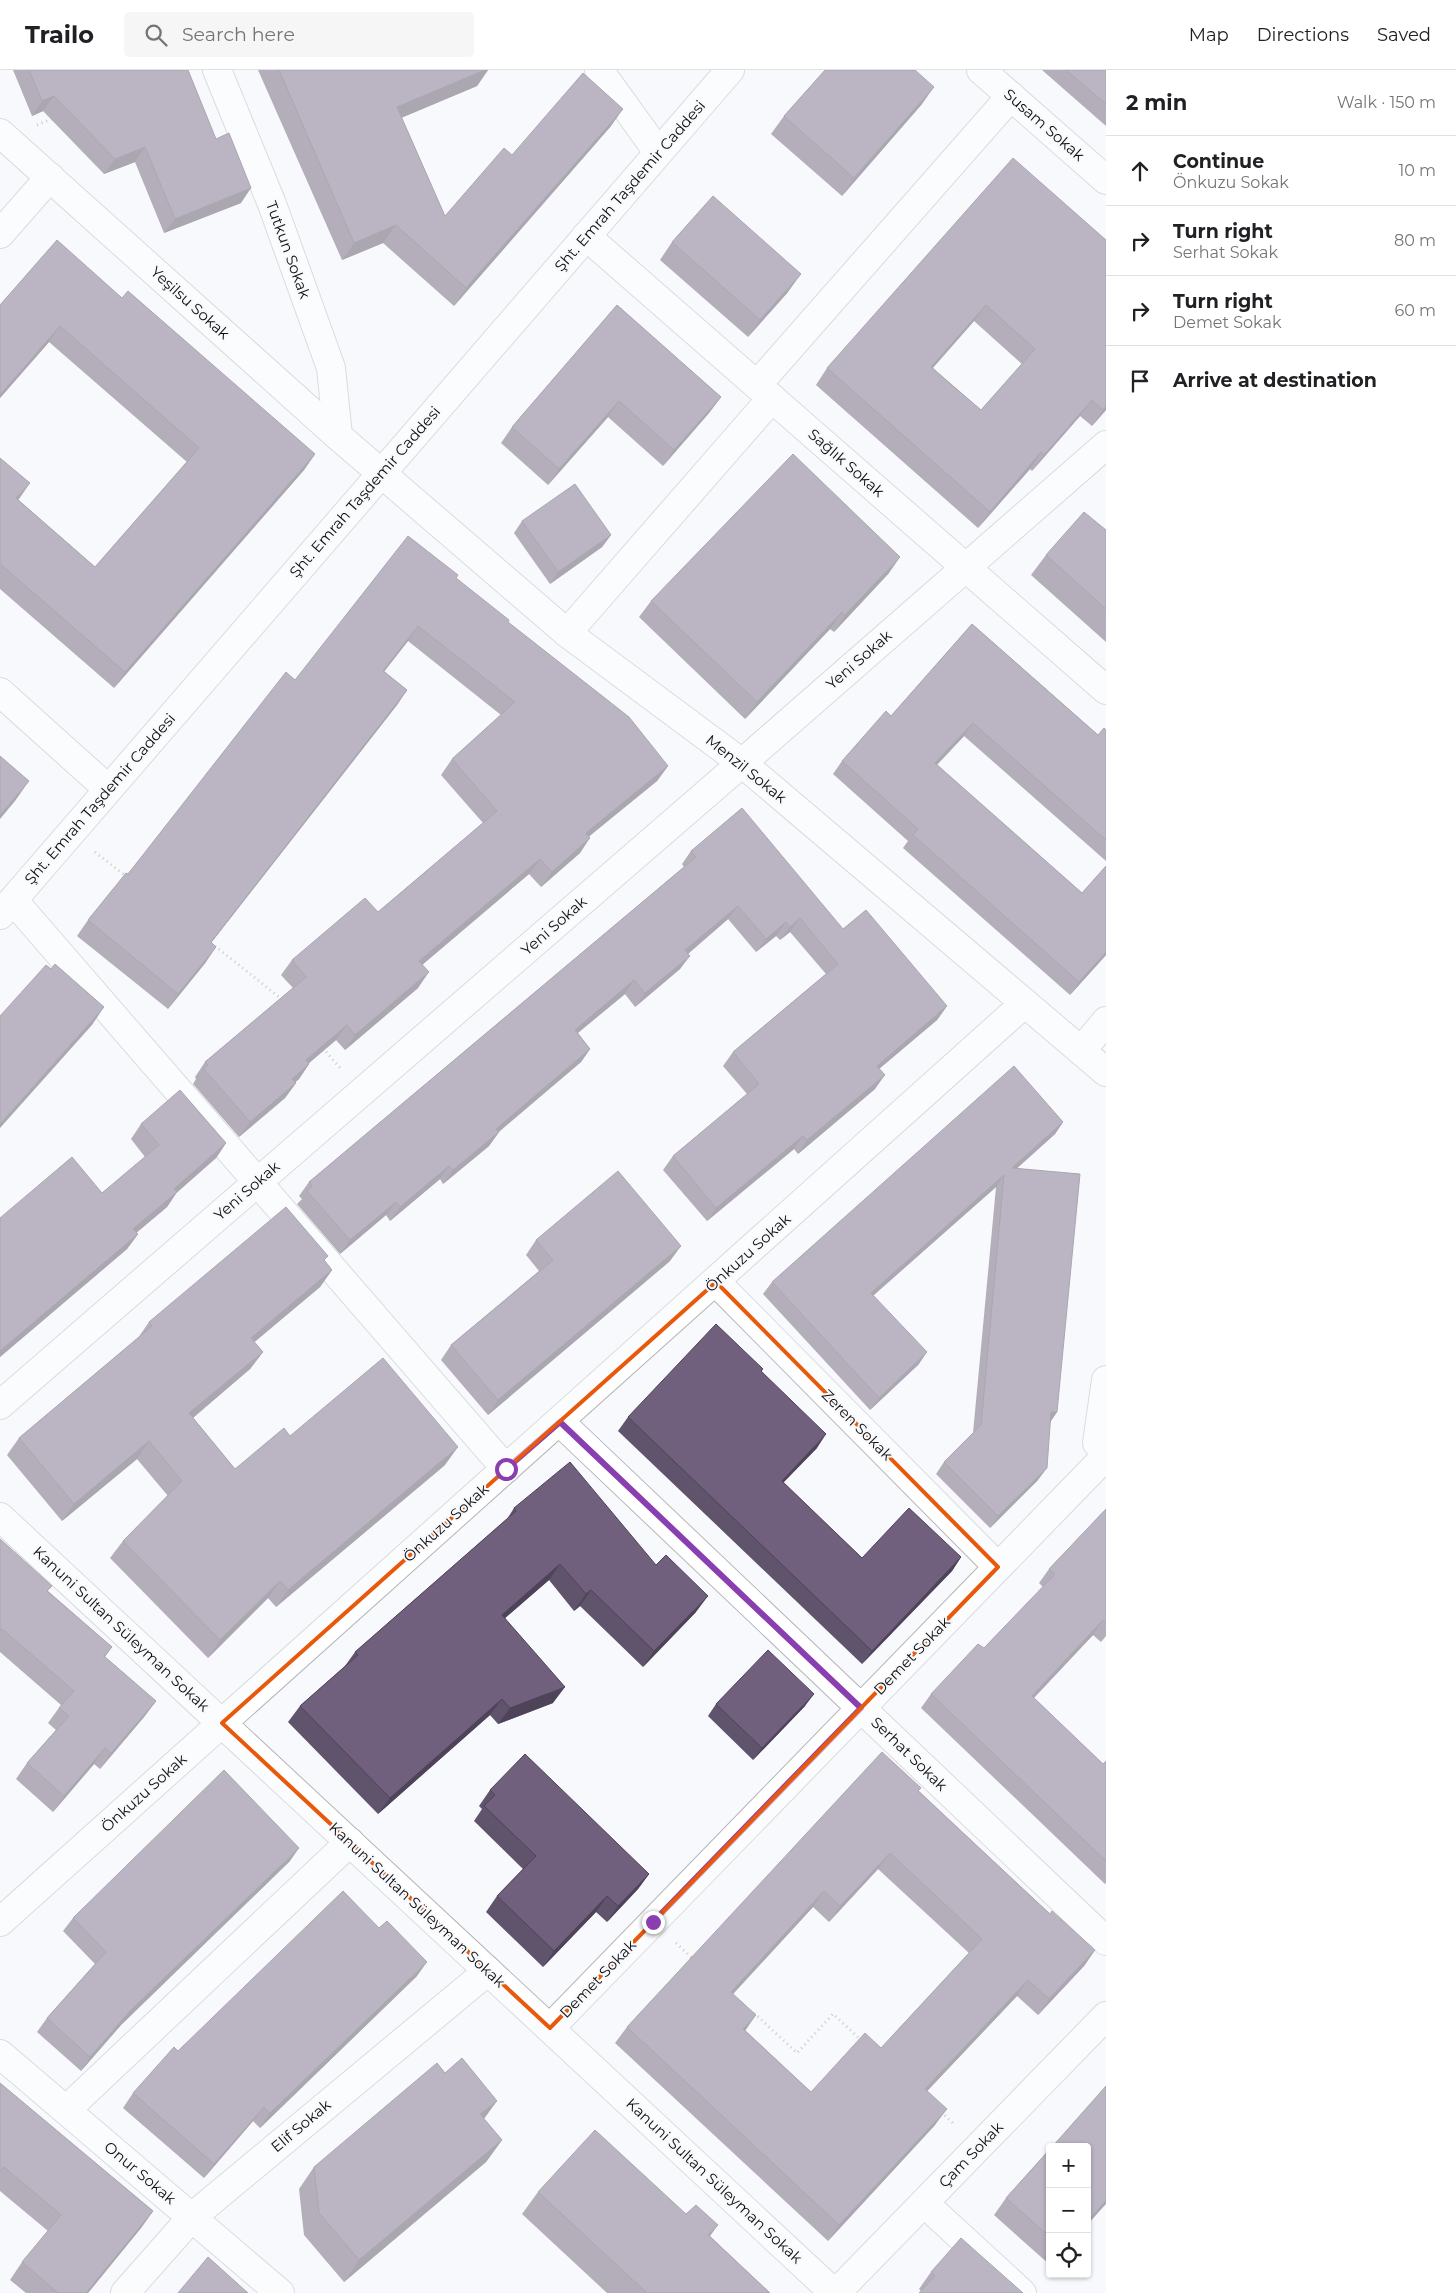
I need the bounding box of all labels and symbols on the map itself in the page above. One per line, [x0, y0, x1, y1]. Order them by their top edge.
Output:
street label: Susam Sokak [1000, 84, 1089, 165]
street label: Şht. Emrah Taşdemir Caddesi [550, 96, 709, 275]
street label: Tutkun Sokak [262, 198, 315, 301]
street label: Yeşilsu Sokak [147, 262, 234, 343]
street label: Şht. Emrah Taşdemir Caddesi [285, 402, 444, 581]
street label: Sağlık Sokak [804, 424, 888, 501]
street label: Yeni Sokak [822, 626, 896, 693]
street label: Şht. Emrah Taşdemir Caddesi [20, 709, 179, 888]
street label: Menzil Sokak [702, 730, 791, 807]
street label: Yeni Sokak [517, 892, 591, 959]
street label: Yeni Sokak [210, 1157, 284, 1224]
street label: Önkuzu Sokak [701, 1209, 794, 1296]
street label: Zeren Sokak [818, 1385, 897, 1464]
route start [495, 1458, 518, 1481]
street label: Önkuzu Sokak [399, 1479, 492, 1566]
street label: Kanuni Sultan Süleyman Sokak [29, 1542, 213, 1715]
street label: Demet Sokak [869, 1612, 954, 1699]
street label: Serhat Sokak [867, 1713, 951, 1795]
street label: Önkuzu Sokak [97, 1749, 190, 1836]
street label: Kanuni Sultan Süleyman Sokak [325, 1818, 509, 1991]
route end [642, 1911, 665, 1934]
street label: Demet Sokak [555, 1935, 640, 2022]
street label: Kanuni Sultan Süleyman Sokak [622, 2094, 806, 2267]
street label: Elif Sokak [267, 2095, 335, 2156]
street label: Çam Sokak [934, 2118, 1007, 2192]
street label: Onur Sokak [100, 2137, 180, 2208]

